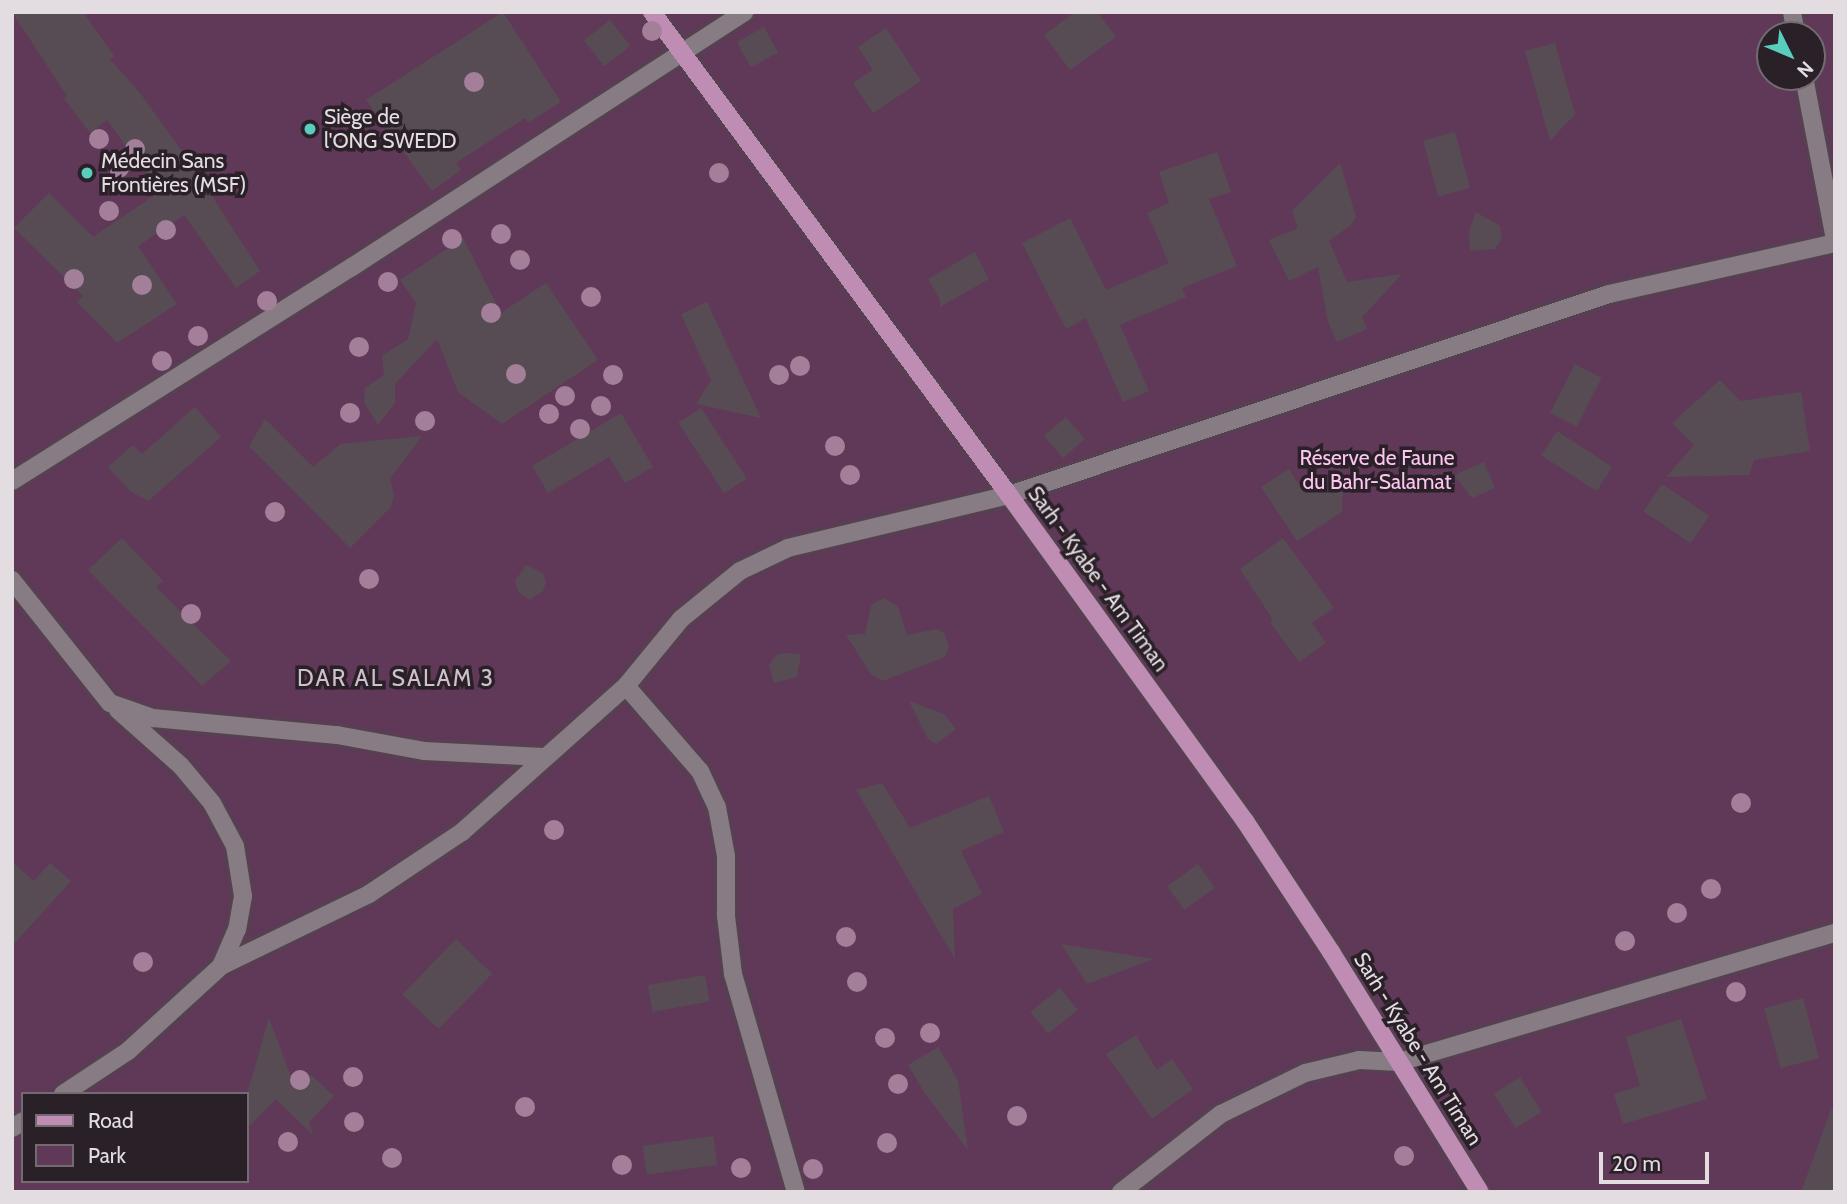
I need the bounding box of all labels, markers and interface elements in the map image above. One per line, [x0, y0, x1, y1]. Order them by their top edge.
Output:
north arrow [1756, 21, 1826, 91]
text: N [1792, 57, 1818, 82]
place label: Siège de l'ONG SWEDD [324, 104, 456, 154]
marker: Siège de l'ONG SWEDD [302, 121, 318, 137]
place label: Médecin Sans Frontières (MSF) [101, 148, 246, 198]
marker: Médecin Sans Frontières (MSF) [79, 165, 95, 181]
park label: Réserve de Faune du Bahr-Salamat [1299, 445, 1455, 495]
street label: Sarh - Kyabe - Am Timan [1022, 482, 1174, 676]
district label: DAR AL SALAM 3 [299, 664, 493, 692]
street label: Sarh - Kyabe - Am Timan [1348, 948, 1488, 1150]
legend [21, 1092, 248, 1183]
text: Road [88, 1108, 134, 1133]
scale bar [1602, 1138, 1712, 1182]
text: Park [88, 1143, 126, 1168]
text: 20 m [1612, 1151, 1661, 1176]

